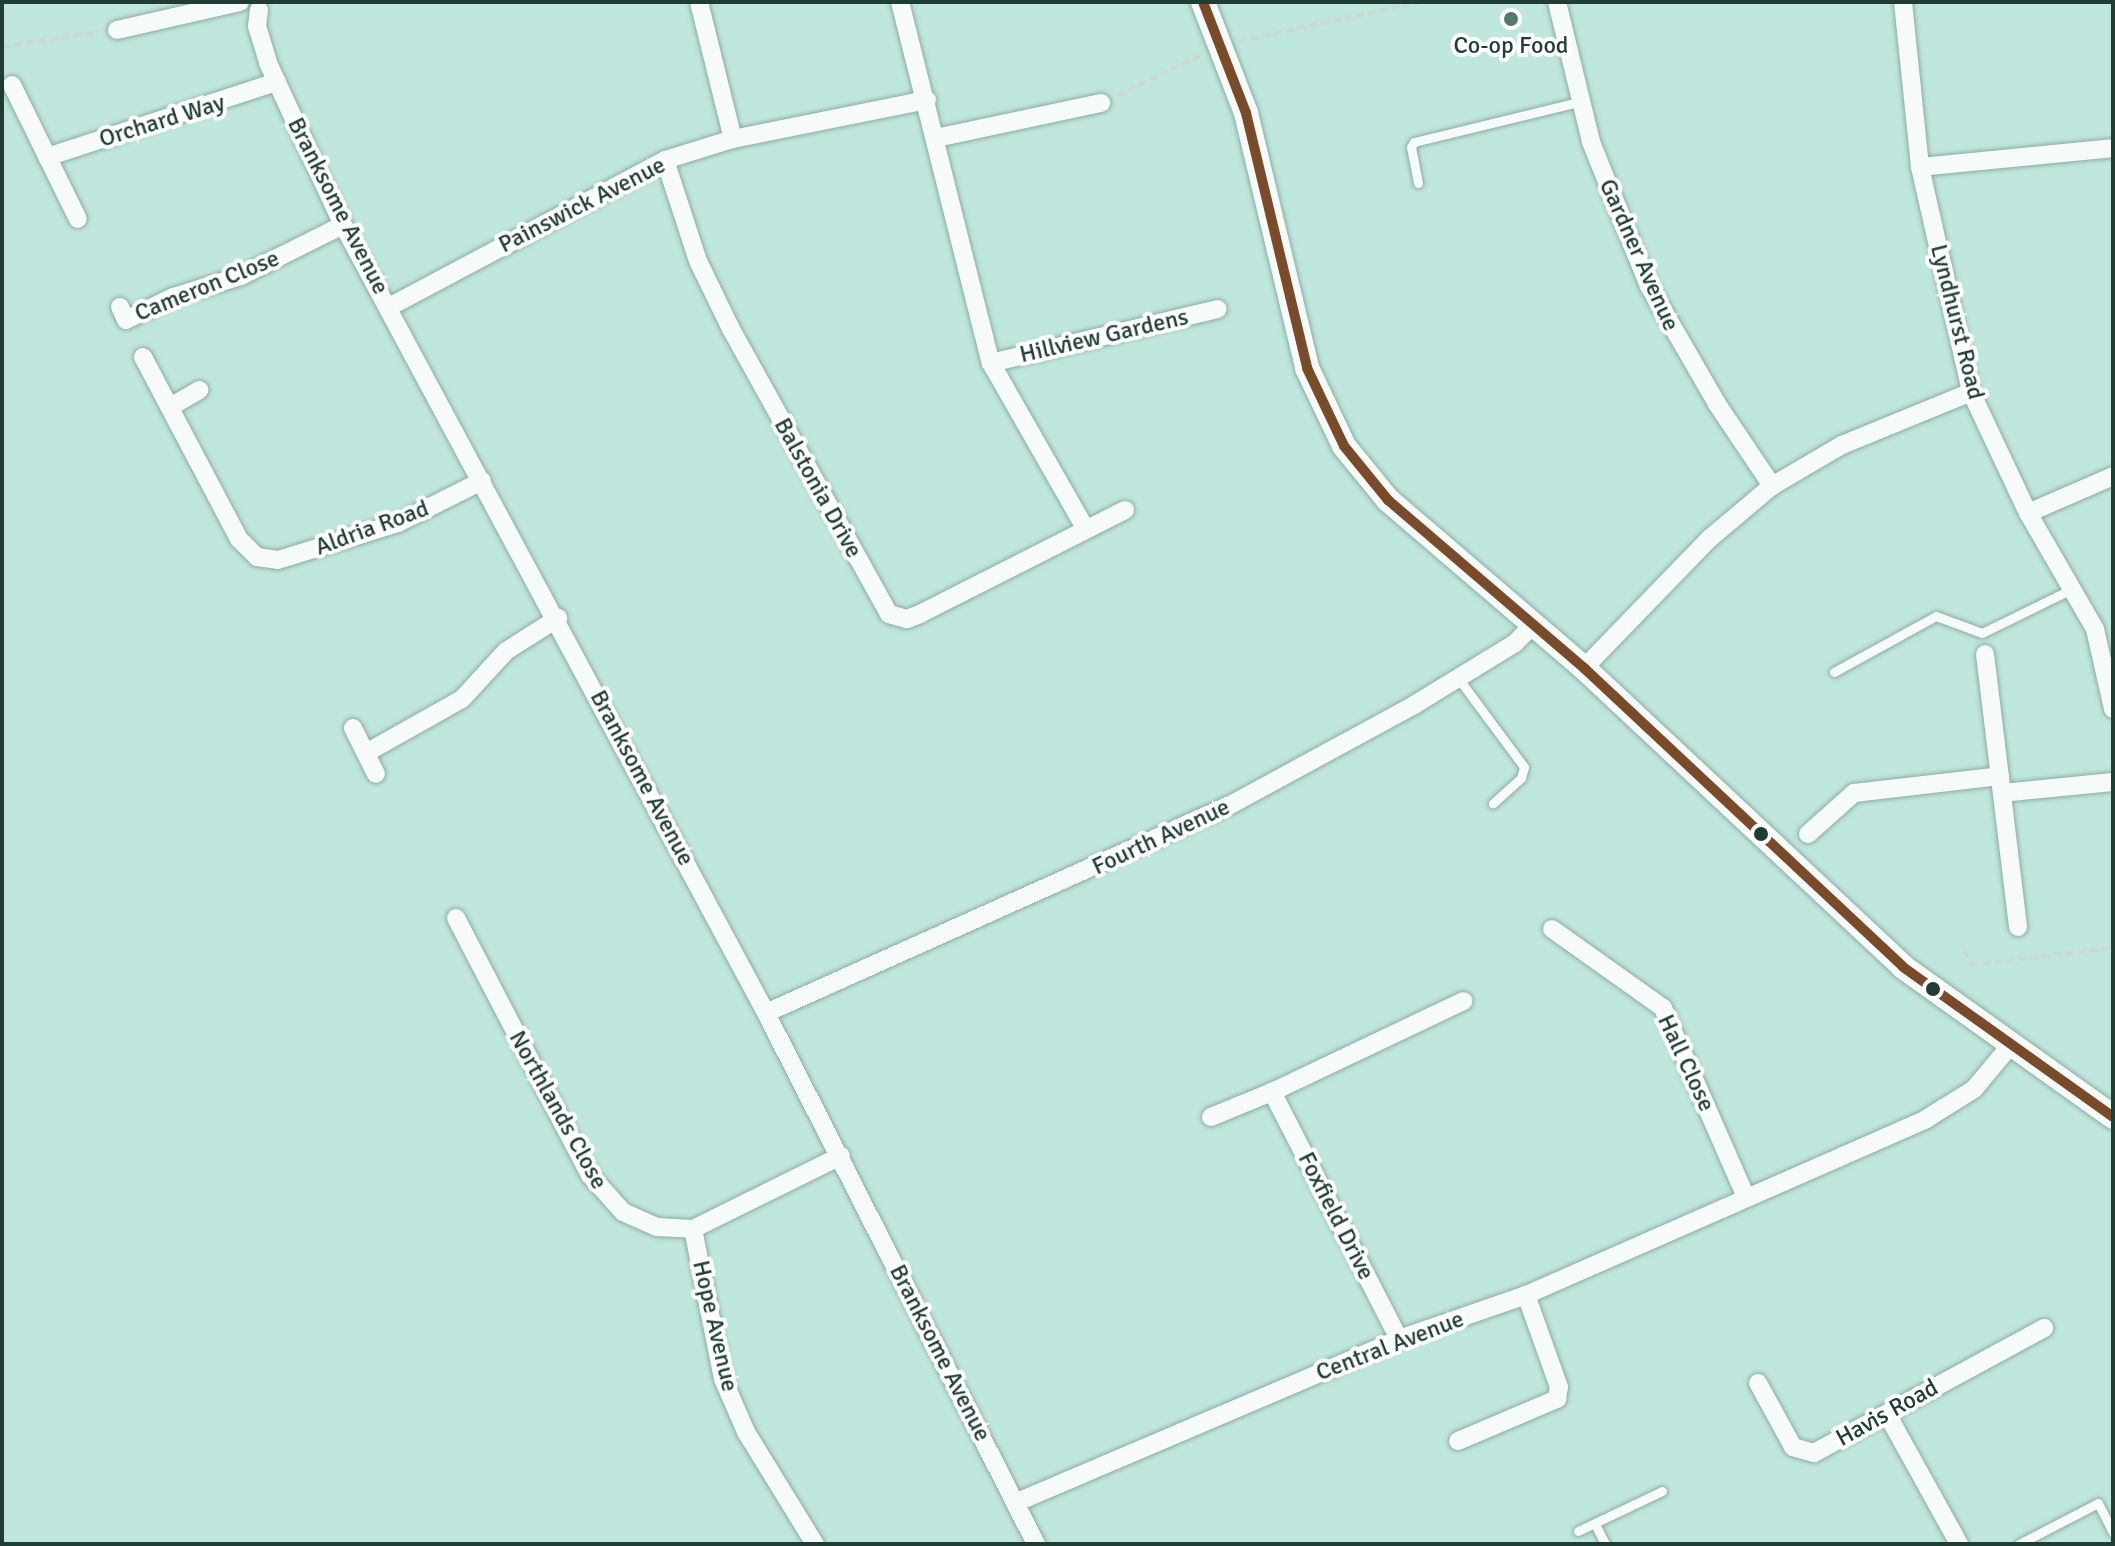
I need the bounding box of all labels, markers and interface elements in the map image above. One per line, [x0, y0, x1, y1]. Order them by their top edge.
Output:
marker: Co-op Food [1502, 10, 1520, 28]
place label: Co-op Food [1453, 32, 1569, 60]
street label: Orchard Way [96, 88, 228, 154]
street label: Branksome Avenue [281, 113, 395, 299]
street label: Painswick Avenue [494, 151, 670, 259]
street label: Gardner Avenue [1593, 175, 1685, 335]
street label: Lyndhurst Road [1924, 241, 1990, 403]
street label: Cameron Close [131, 244, 283, 328]
street label: Hillview Gardens [1017, 303, 1191, 369]
street label: Balstonia Drive [768, 413, 868, 563]
street label: Aldria Road [311, 494, 433, 562]
street label: Branksome Avenue [584, 685, 700, 871]
street label: Fourth Avenue [1088, 793, 1234, 881]
unlabelled marker [1753, 826, 1769, 842]
unlabelled marker [1925, 981, 1941, 997]
street label: Hall Close [1651, 1010, 1721, 1116]
street label: Northlands Close [503, 1026, 613, 1194]
street label: Foxfield Drive [1291, 1147, 1381, 1285]
street label: Hope Avenue [686, 1258, 744, 1394]
street label: Branksome Avenue [883, 1260, 997, 1446]
street label: Central Avenue [1312, 1305, 1468, 1387]
street label: Havis Road [1831, 1373, 1943, 1453]

